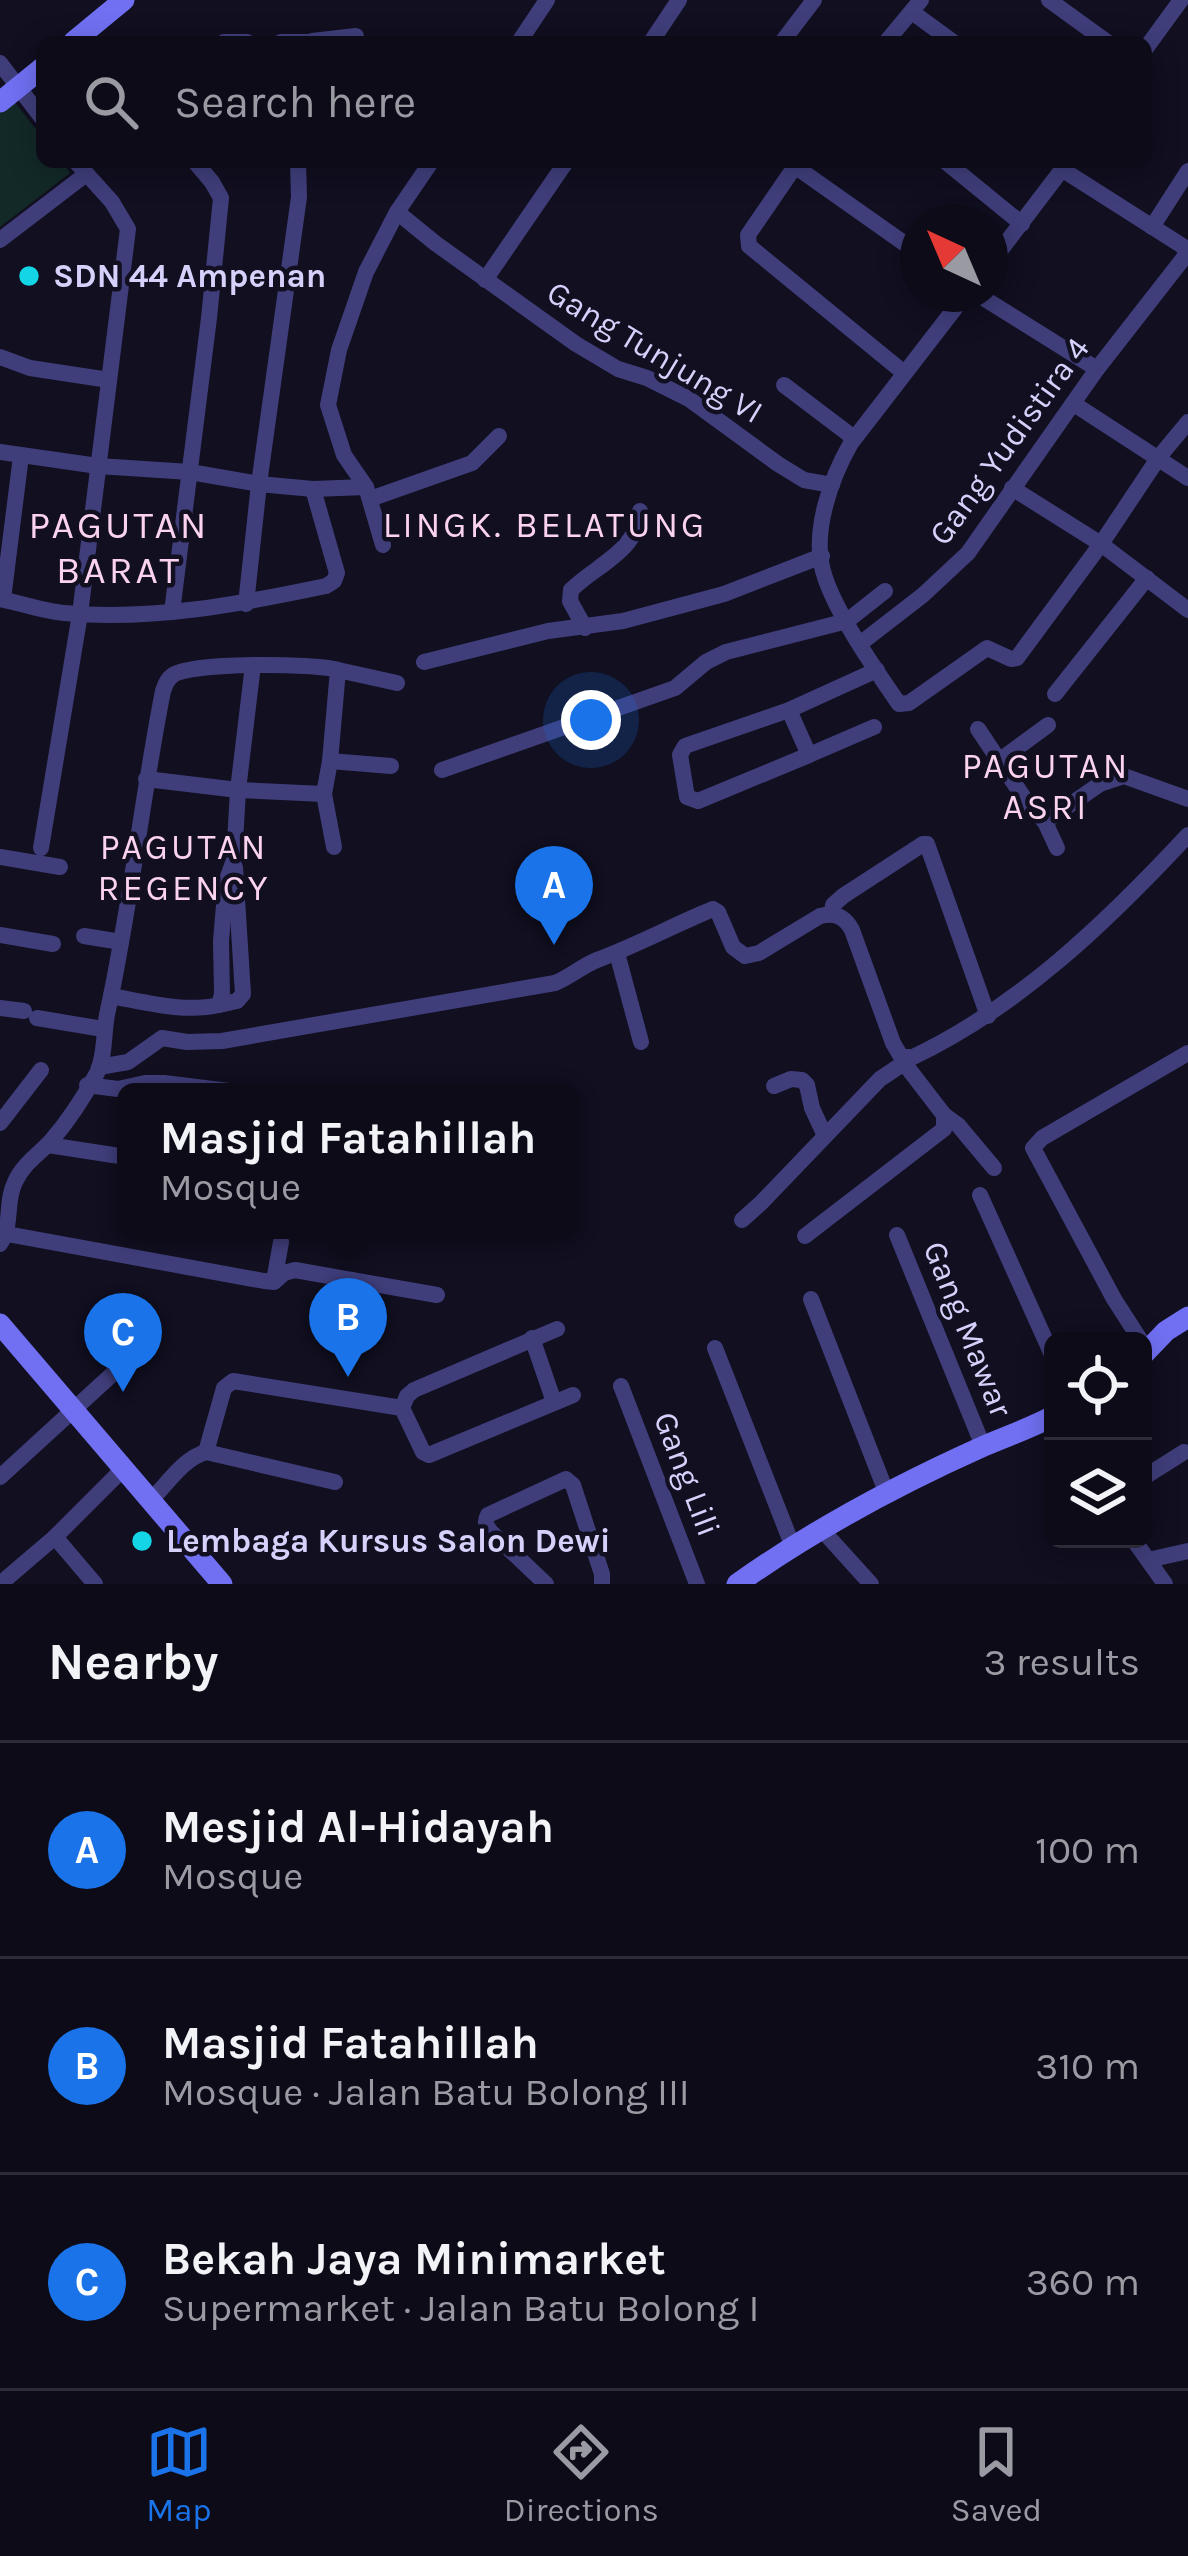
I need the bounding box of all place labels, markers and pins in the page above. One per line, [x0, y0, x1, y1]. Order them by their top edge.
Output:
place label: SDN 44 Ampenan [53, 257, 326, 295]
marker: SDN 44 Ampenan [16, 263, 42, 289]
pin: A [515, 846, 593, 945]
pin: B [309, 1278, 387, 1377]
pin: C [84, 1293, 162, 1392]
place label: Lembaga Kursus Salon Dewi [166, 1522, 611, 1560]
marker: Lembaga Kursus Salon Dewi [129, 1528, 155, 1554]

